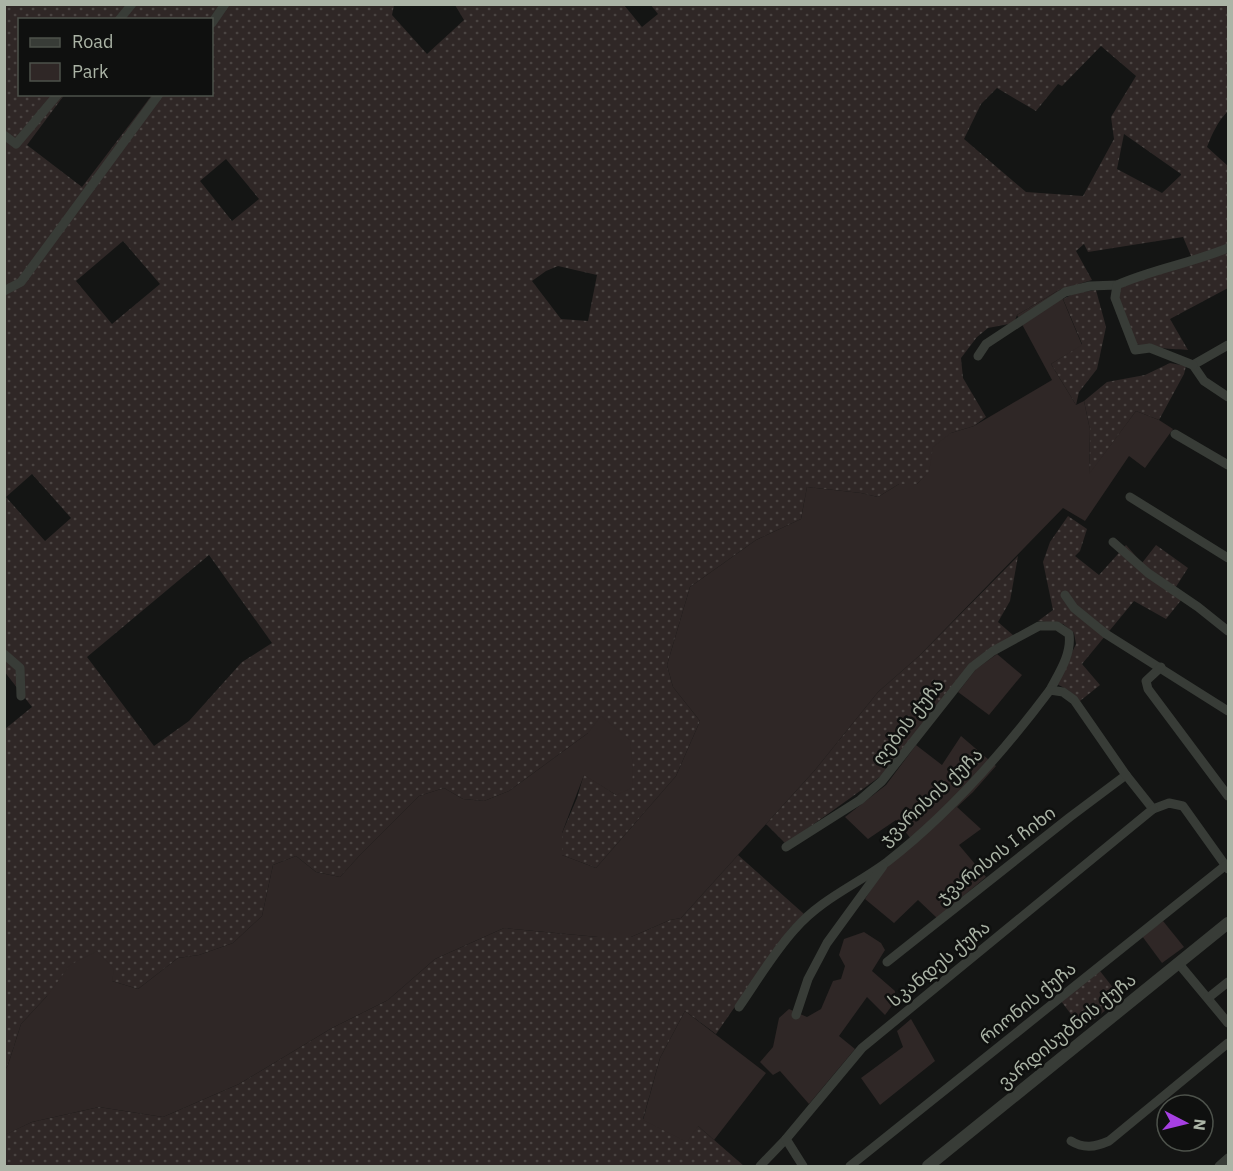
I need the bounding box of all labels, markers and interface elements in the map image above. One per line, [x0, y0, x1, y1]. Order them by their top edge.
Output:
legend [18, 18, 213, 96]
text: Road [72, 30, 113, 53]
text: Park [72, 60, 109, 83]
street label: ღების ქუჩა [867, 674, 948, 769]
street label: ჯვარისის ქუჩა [874, 743, 987, 851]
street label: ჯვარისის I ჩიხი [931, 801, 1060, 908]
street label: სკანდეს ქუჩა [883, 915, 995, 1012]
street label: რიონის ქუჩა [975, 957, 1081, 1049]
street label: ვარდისუბნის ქუჩა [993, 968, 1140, 1093]
north arrow [1155, 1093, 1215, 1153]
text: N [1189, 1118, 1211, 1132]

